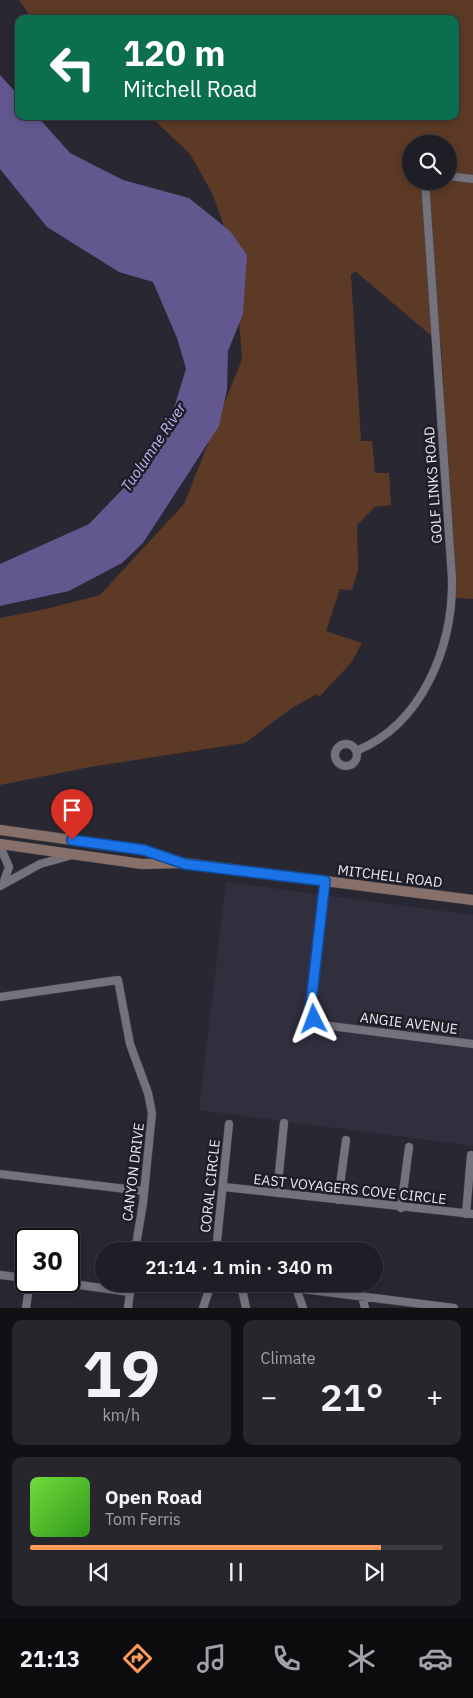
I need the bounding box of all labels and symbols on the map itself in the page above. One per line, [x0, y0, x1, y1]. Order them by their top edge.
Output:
water label: Tuolumne River [116, 399, 190, 495]
street label: GOLF LINKS ROAD [420, 426, 446, 544]
pin [51, 789, 93, 840]
street label: MITCHELL ROAD [337, 861, 443, 891]
position arrow [287, 992, 339, 1044]
street label: ANGIE AVENUE [359, 1008, 459, 1038]
street label: CANYON DRIVE [118, 1122, 148, 1222]
street label: CORAL CIRCLE [196, 1138, 224, 1234]
street label: EAST VOYAGERS COVE CIRCLE [253, 1170, 447, 1208]
speed limit sign: 30 [15, 1228, 80, 1293]

